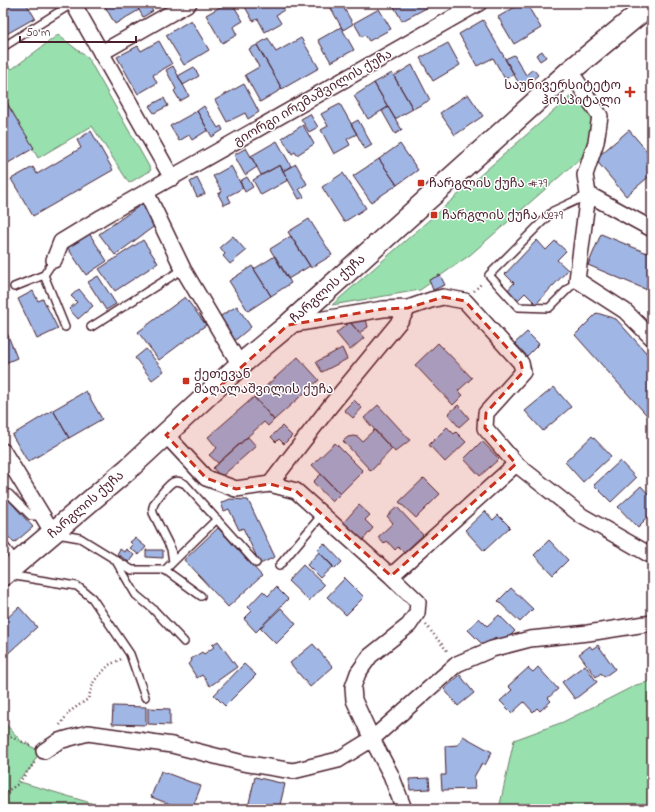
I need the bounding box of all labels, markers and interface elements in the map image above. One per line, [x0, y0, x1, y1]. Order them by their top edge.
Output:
scale bar [20, 18, 136, 44]
text: 50 m [26, 24, 50, 42]
street label: გიორგი ირემაშვილის ქუჩა [230, 45, 396, 151]
place label: საუნივერსიტეტო ჰოსპიტალი [504, 76, 621, 110]
marker: საუნივერსიტეტო ჰოსპიტალი [624, 86, 636, 98]
place label: ჩარგლის ქუჩა #79 [429, 174, 547, 193]
marker: ჩარგლის ქუჩა #79 [416, 178, 426, 188]
place label: ჩარგლის ქუჩა №79 [442, 206, 563, 225]
marker: ჩარგლის ქუჩა №79 [429, 210, 439, 220]
street label: ჩარგლის ქუჩა [286, 250, 370, 328]
place label: ქეთევან მაღალაშვილის ქუჩა [194, 365, 333, 399]
marker: ქეთევან მაღალაშვილის ქუჩა [181, 376, 191, 386]
street label: ჩარგლის ქუჩა [44, 466, 128, 544]

